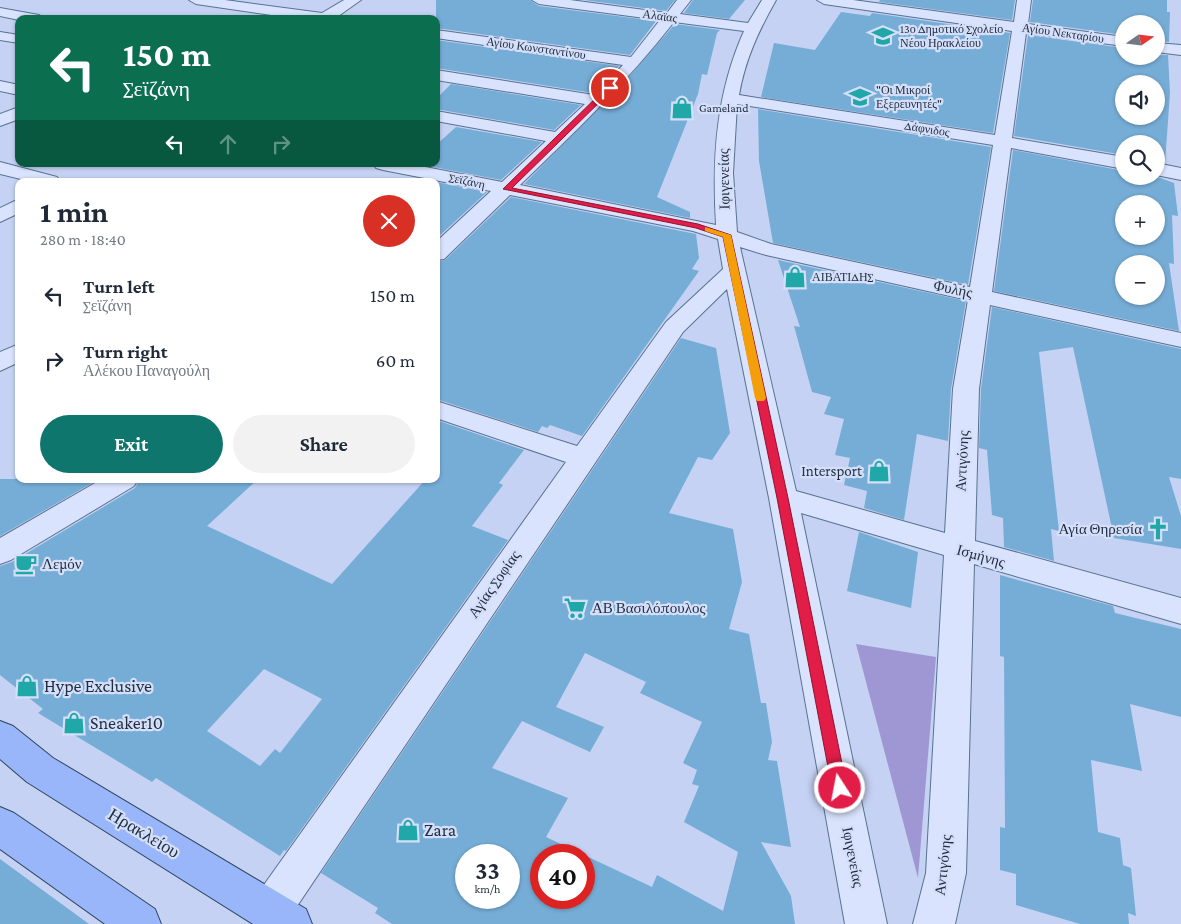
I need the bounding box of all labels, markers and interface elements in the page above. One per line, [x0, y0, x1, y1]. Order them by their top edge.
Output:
street label: Αλαϊας [642, 7, 679, 25]
north arrow [1115, 15, 1165, 65]
map controls [1115, 15, 1165, 305]
street label: Αγίου Νεκταρίου [1021, 20, 1105, 46]
place label: 13ο Δημοτικό Σχολείο Νέου Ηρακλείου [900, 22, 1003, 50]
school or university icon: 13ο Δημοτικό Σχολείο Νέου Ηρακλείου [870, 23, 896, 49]
street label: Αγίου Κωνσταντίνου [485, 34, 587, 62]
icon: left [40, 35, 105, 100]
text: 150 m [123, 35, 211, 74]
pin [589, 67, 631, 109]
icon: arrive [596, 74, 624, 102]
button: sound [1115, 75, 1165, 125]
text: Σεϊζάνη [123, 76, 190, 101]
place label: "Οι Μικροί Εξερευνητές" [876, 83, 942, 111]
school or university icon: "Οι Μικροί Εξερευνητές" [847, 84, 873, 110]
shop icon: Gameland [669, 95, 695, 121]
place label: Gameland [699, 101, 749, 115]
street label: Δάφνιδος [903, 119, 951, 140]
icon: left [161, 130, 189, 158]
icon: ahead [214, 130, 242, 158]
icon: right [267, 130, 295, 158]
button: search [1115, 135, 1165, 185]
street label: Ιφιγενείας [715, 148, 733, 210]
street label: Σεϊζάνη [448, 170, 486, 192]
text: 1 min [40, 195, 108, 228]
button: close [363, 195, 415, 247]
button: + [1115, 195, 1165, 245]
text: 280 m · 18:40 [40, 231, 126, 248]
button: − [1115, 255, 1165, 305]
shop icon: ΑΙΒΑΤΙΔΗΣ [782, 264, 808, 290]
place label: ΑΙΒΑΤΙΔΗΣ [812, 270, 874, 284]
text: Turn left [83, 276, 155, 297]
street label: Φυλής [932, 277, 974, 301]
icon: left [40, 282, 68, 310]
text: 150 m [370, 285, 415, 306]
text: Σεϊζάνη [83, 297, 132, 314]
text: Turn right [83, 341, 168, 362]
icon: right [40, 347, 68, 375]
text: 60 m [376, 350, 415, 371]
text: Αλέκου Παναγούλη [83, 362, 210, 379]
button: Exit [40, 415, 223, 473]
button: Share [233, 415, 415, 473]
street label: Αντιγόνης [952, 430, 972, 492]
shop icon: Intersport [866, 458, 892, 484]
place label: Intersport [801, 463, 863, 480]
church icon: Αγία Θηρεσία [1145, 516, 1171, 542]
place label: Αγία Θηρεσία [1058, 521, 1142, 537]
street label: Ισμήνης [955, 541, 1007, 571]
street label: Αγίας Σοφίας [465, 547, 523, 621]
cafe icon: Λεμόν [13, 551, 39, 577]
place label: Λεμόν [42, 556, 82, 573]
supermarket icon: ΑΒ Βασιλόπουλος [562, 595, 588, 621]
place label: ΑΒ Βασιλόπουλος [592, 600, 705, 616]
shop icon: Hype Exclusive [14, 673, 40, 699]
place label: Hype Exclusive [44, 676, 152, 696]
shop icon: Sneaker10 [61, 710, 87, 736]
place label: Sneaker10 [90, 713, 163, 733]
position arrow [813, 761, 865, 813]
street label: Ηρακλείου [105, 804, 183, 862]
shop icon: Zara [395, 817, 421, 843]
place label: Zara [424, 820, 456, 840]
street label: Ιφιγενείας [839, 825, 867, 889]
street label: Αντιγόνης [932, 834, 954, 896]
speed limit sign: 40 [530, 844, 595, 909]
text: 33 [475, 857, 500, 884]
text: km/h [475, 882, 500, 896]

